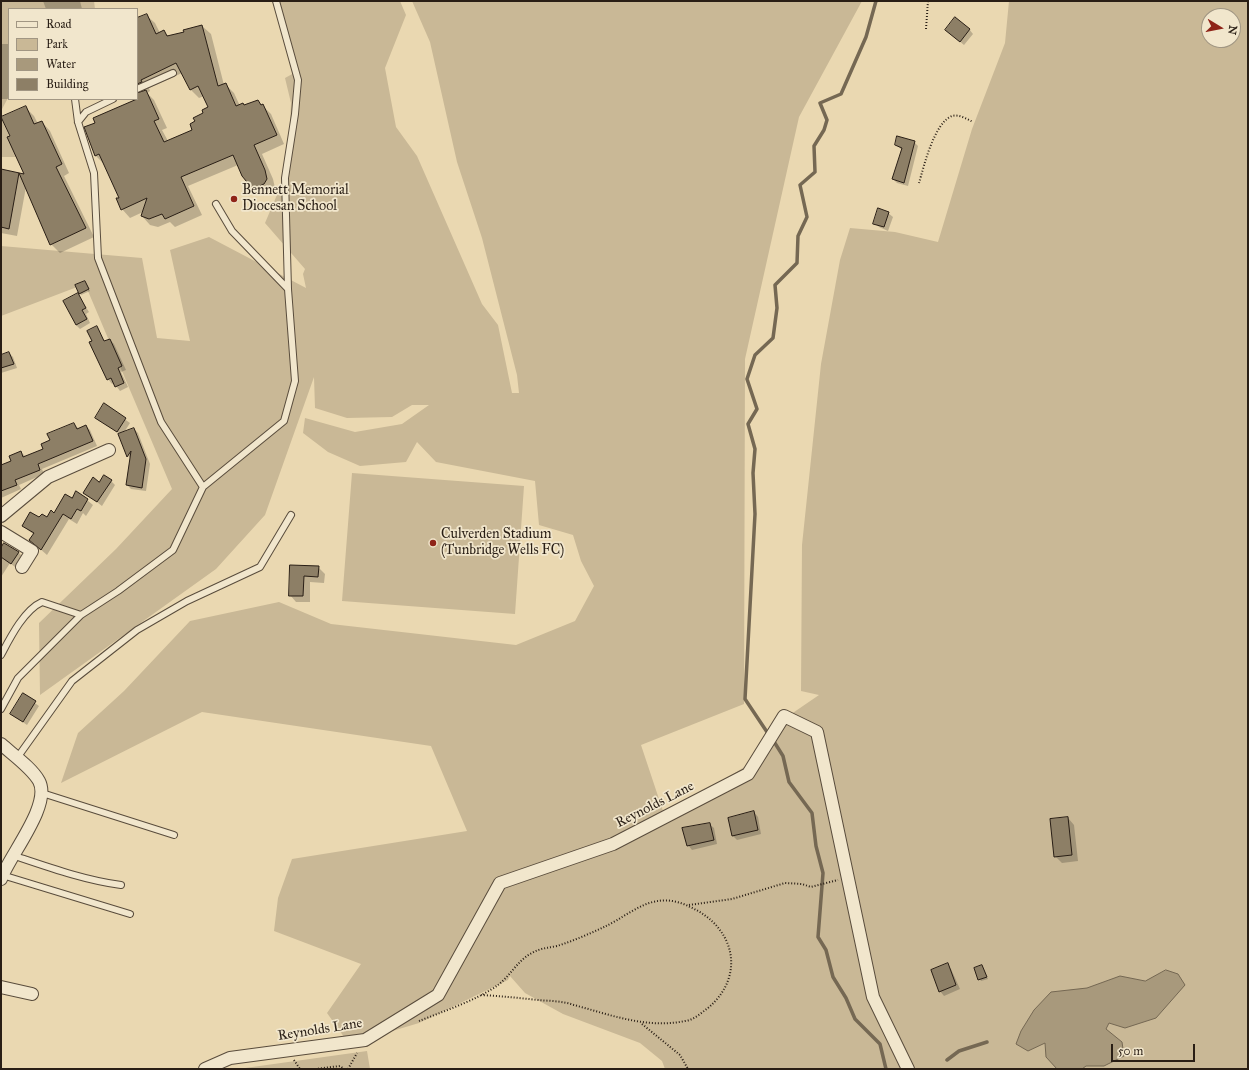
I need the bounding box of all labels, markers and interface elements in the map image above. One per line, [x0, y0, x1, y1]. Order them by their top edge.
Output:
legend [8, 8, 138, 100]
north arrow [1201, 8, 1241, 48]
text: Road [46, 17, 72, 31]
text: N [1225, 24, 1240, 36]
text: Park [46, 37, 68, 51]
text: Water [46, 57, 76, 71]
text: Building [46, 77, 88, 91]
place label: Bennett Memorial Diocesan School [242, 183, 349, 216]
marker: Bennett Memorial Diocesan School [229, 194, 239, 204]
place label: Culverden Stadium (Tunbridge Wells FC) [441, 527, 564, 560]
marker: Culverden Stadium (Tunbridge Wells FC) [428, 538, 438, 548]
street label: Reynolds Lane [613, 778, 697, 832]
street label: Reynolds Lane [277, 1015, 363, 1045]
scale bar [1113, 1036, 1197, 1062]
text: 50 m [1118, 1044, 1143, 1058]

